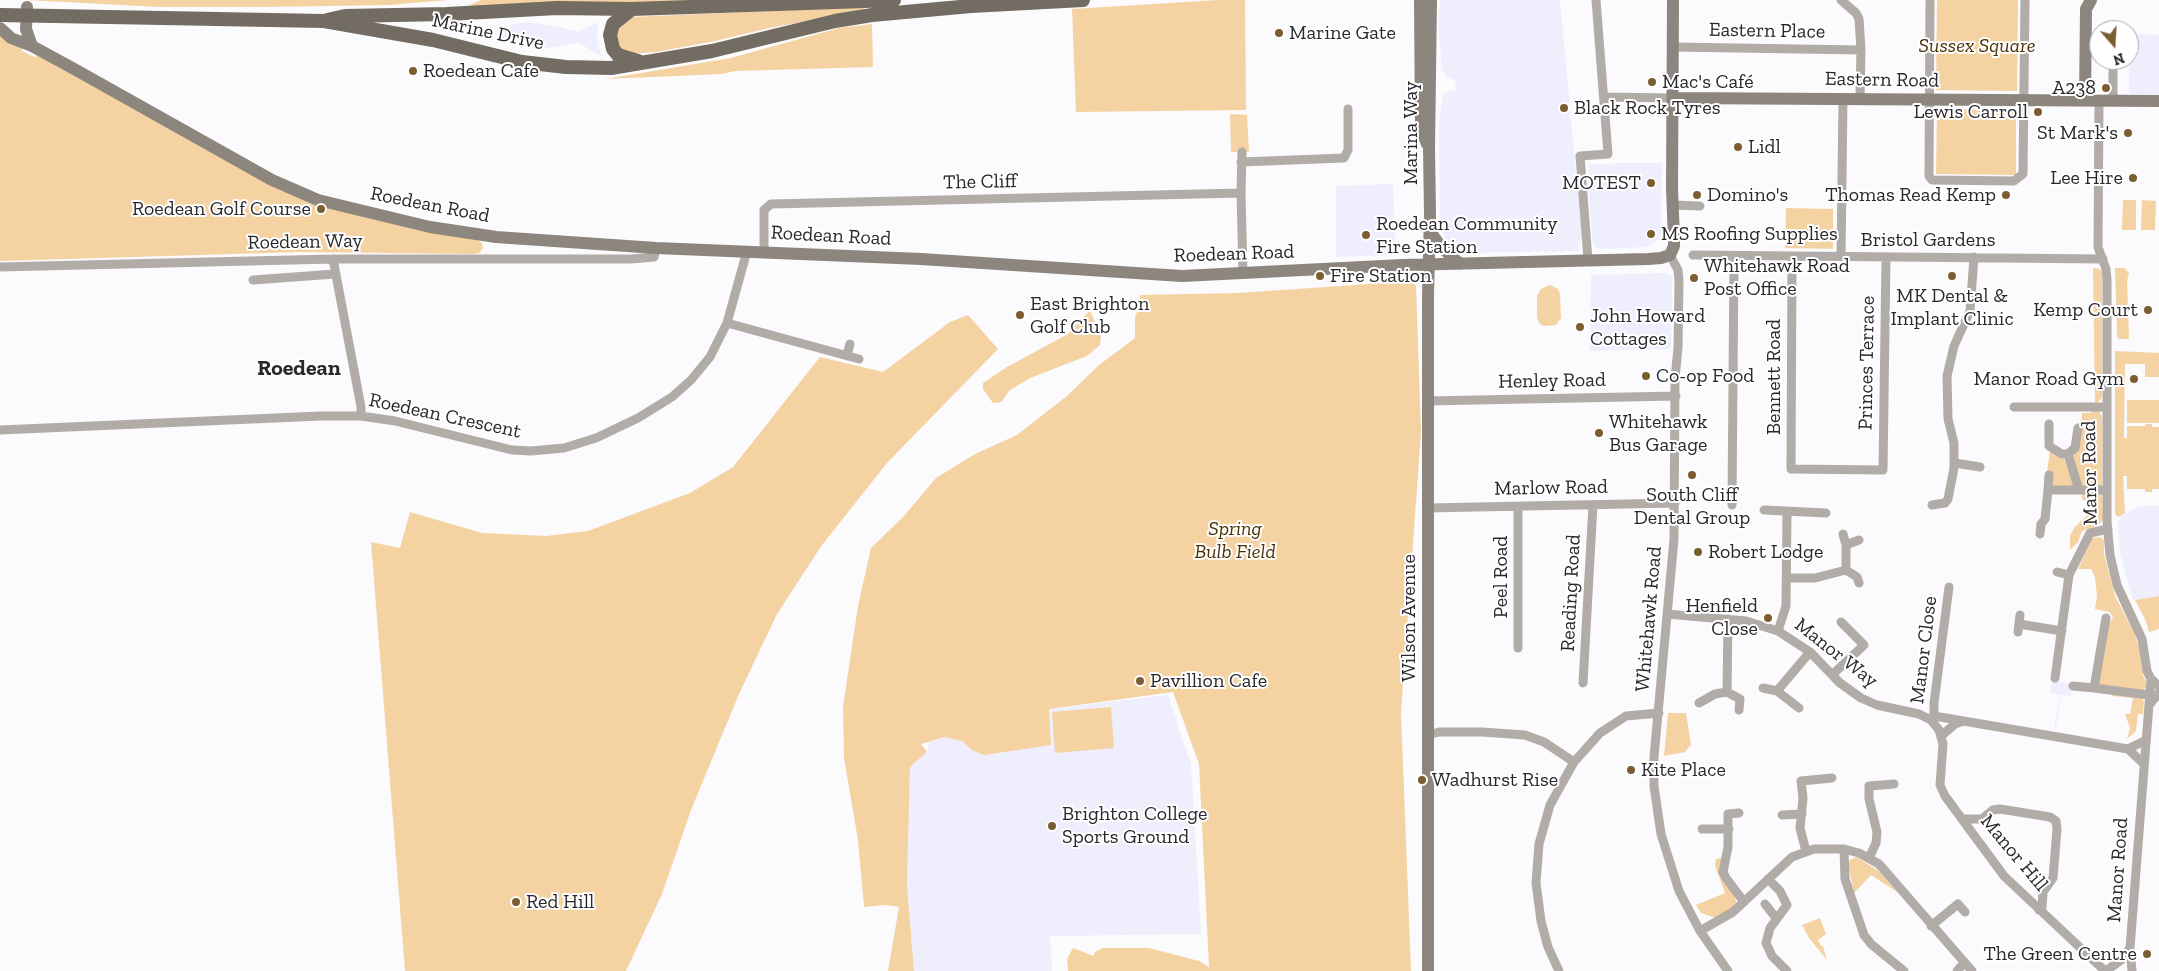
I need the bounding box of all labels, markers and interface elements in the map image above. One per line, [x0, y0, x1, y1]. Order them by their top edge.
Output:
street label: Marine Drive [430, 8, 546, 56]
street label: Eastern Place [1709, 18, 1825, 44]
north arrow [2089, 20, 2139, 70]
place label: Marine Gate [1289, 21, 1396, 45]
marker: Marine Gate [1273, 27, 1285, 39]
park label: Sussex Square [1919, 34, 2035, 58]
text: N [2111, 49, 2127, 68]
place label: Roedean Cafe [423, 59, 539, 83]
marker: Roedean Cafe [407, 65, 419, 77]
street label: Eastern Road [1825, 67, 1939, 93]
place label: Mac's Café [1662, 70, 1754, 94]
marker: Mac's Café [1646, 76, 1658, 88]
place label: A238 [2052, 76, 2096, 100]
street label: Marina Way [1399, 81, 1423, 185]
marker: A238 [2100, 82, 2112, 94]
place label: Black Rock Tyres [1574, 96, 1720, 120]
place label: Lewis Carroll [1913, 100, 2028, 124]
marker: Black Rock Tyres [1558, 102, 1570, 114]
marker: Lewis Carroll [2032, 106, 2044, 118]
place label: St Mark's [2037, 121, 2118, 145]
marker: St Mark's [2122, 127, 2134, 139]
place label: Lidl [1748, 135, 1781, 159]
marker: Lidl [1732, 141, 1744, 153]
place label: Lee Hire [2050, 166, 2123, 190]
street label: The Cliff [943, 169, 1017, 195]
place label: MOTEST [1562, 171, 1641, 195]
marker: Lee Hire [2127, 172, 2139, 184]
marker: MOTEST [1645, 177, 1657, 189]
street label: Roedean Road [368, 182, 492, 228]
place label: Domino's [1707, 183, 1788, 207]
place label: Thomas Read Kemp [1825, 183, 1996, 207]
marker: Domino's [1691, 189, 1703, 201]
marker: Thomas Read Kemp [2000, 189, 2012, 201]
place label: Roedean Golf Course [132, 197, 311, 221]
marker: Roedean Golf Course [315, 203, 327, 215]
place label: Roedean Community Fire Station [1376, 212, 1557, 259]
street label: Roedean Road [770, 221, 892, 251]
place label: MS Roofing Supplies [1661, 222, 1838, 246]
marker: MS Roofing Supplies [1645, 228, 1657, 240]
street label: Bristol Gardens [1861, 228, 1995, 252]
street label: Roedean Way [247, 229, 363, 255]
marker: Roedean Community Fire Station [1360, 229, 1372, 241]
street label: Roedean Road [1173, 240, 1295, 268]
place label: Whitehawk Road Post Office [1704, 254, 1850, 301]
place label: Fire Station [1330, 264, 1432, 288]
marker: Fire Station [1314, 270, 1326, 282]
marker: MK Dental & Implant Clinic [1946, 270, 1958, 282]
marker: Whitehawk Road Post Office [1688, 272, 1700, 284]
place label: MK Dental & Implant Clinic [1890, 284, 2014, 331]
place label: East Brighton Golf Club [1030, 292, 1150, 339]
street label: Princes Terrace [1854, 296, 1880, 430]
place label: Kemp Court [2033, 298, 2138, 322]
place label: John Howard Cottages [1590, 304, 1705, 351]
marker: Kemp Court [2142, 304, 2154, 316]
marker: East Brighton Golf Club [1014, 309, 1026, 321]
street label: Bennett Road [1762, 319, 1786, 435]
marker: John Howard Cottages [1574, 321, 1586, 333]
district label: Roedean [257, 356, 341, 382]
place label: Co-op Food [1656, 364, 1754, 388]
place label: Manor Road Gym [1973, 367, 2124, 391]
street label: Henley Road [1498, 368, 1606, 394]
marker: Co-op Food [1640, 370, 1652, 382]
marker: Manor Road Gym [2128, 373, 2140, 385]
street label: Roedean Crescent [367, 388, 523, 444]
place label: Whitehawk Bus Garage [1609, 410, 1707, 457]
street label: Manor Road [2077, 420, 2103, 526]
marker: Whitehawk Bus Garage [1593, 427, 1605, 439]
marker: South Cliff Dental Group [1686, 469, 1698, 481]
street label: Marlow Road [1494, 475, 1608, 501]
place label: South Cliff Dental Group [1634, 483, 1750, 530]
park label: Spring Bulb Field [1194, 517, 1276, 564]
street label: Reading Road [1556, 534, 1586, 652]
street label: Peel Road [1489, 536, 1513, 618]
place label: Robert Lodge [1708, 540, 1823, 564]
street label: Whitehawk Road [1631, 545, 1667, 693]
marker: Robert Lodge [1692, 546, 1704, 558]
street label: Wilson Avenue [1397, 554, 1421, 682]
place label: Henfield Close [1685, 594, 1758, 641]
street label: Manor Close [1905, 595, 1943, 705]
marker: Henfield Close [1762, 612, 1774, 624]
street label: Manor Way [1790, 613, 1882, 693]
place label: Pavillion Cafe [1150, 669, 1267, 693]
marker: Pavillion Cafe [1134, 675, 1146, 687]
place label: Kite Place [1641, 758, 1726, 782]
marker: Kite Place [1625, 764, 1637, 776]
place label: Wadhurst Rise [1432, 768, 1558, 792]
marker: Wadhurst Rise [1416, 774, 1428, 786]
place label: Brighton College Sports Ground [1062, 802, 1207, 849]
street label: Manor Hill [1975, 810, 2053, 896]
street label: Manor Road [2102, 817, 2134, 923]
marker: Brighton College Sports Ground [1046, 820, 1058, 832]
place label: Red Hill [526, 890, 594, 914]
marker: Red Hill [510, 896, 522, 908]
place label: The Green Centre [1983, 942, 2137, 966]
marker: The Green Centre [2141, 948, 2153, 960]

